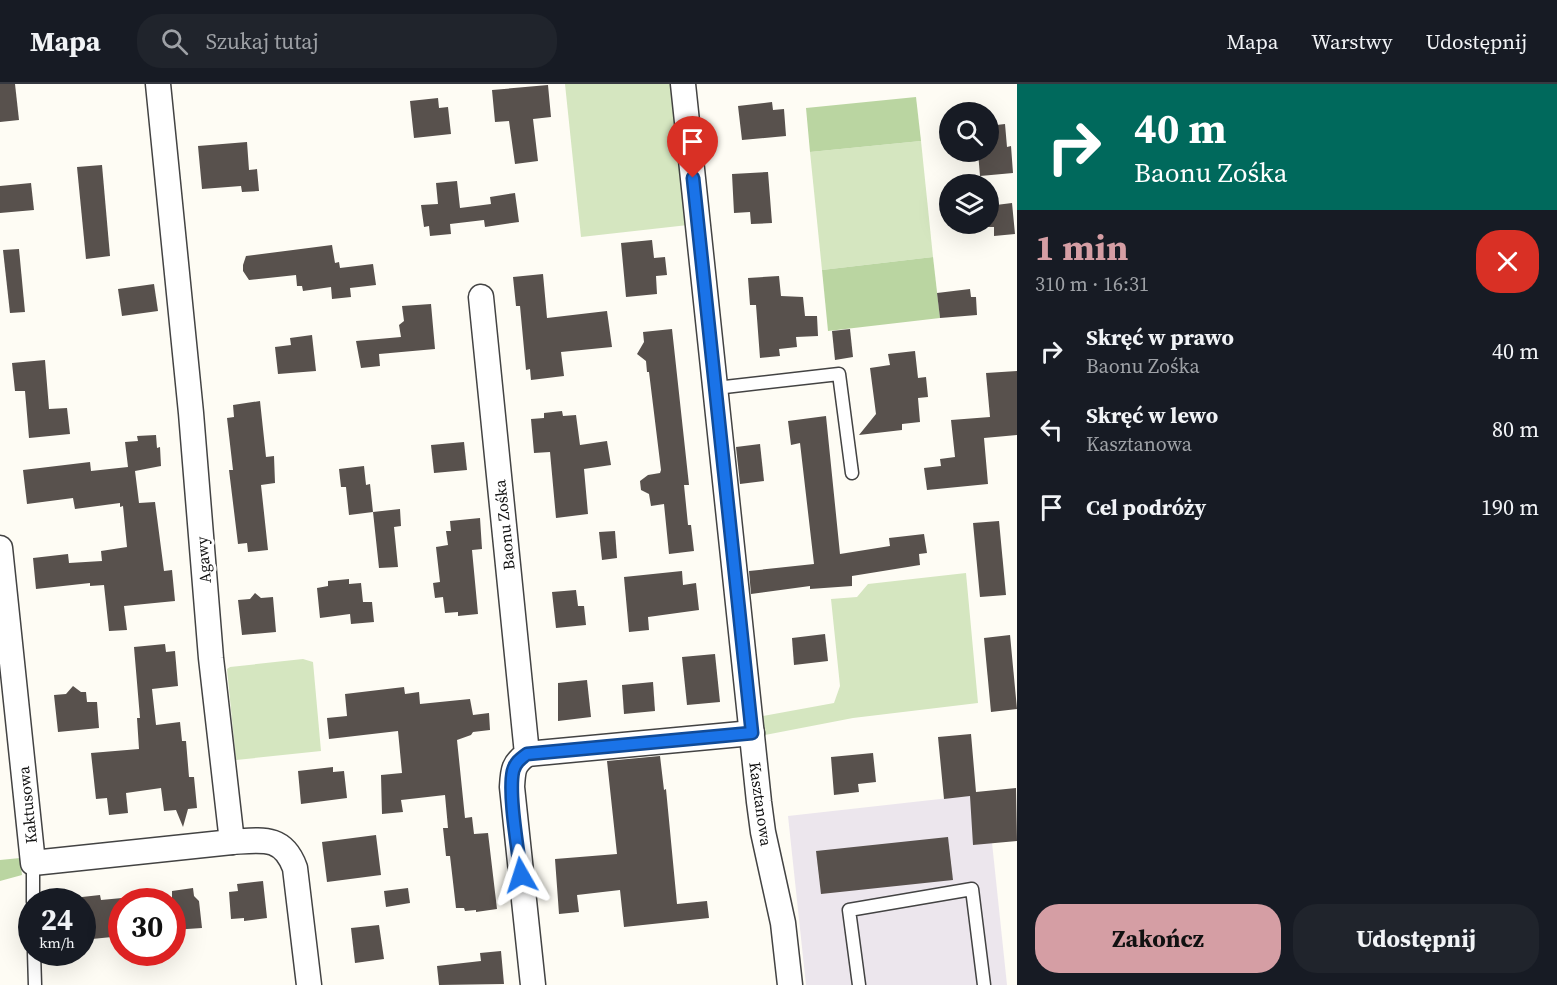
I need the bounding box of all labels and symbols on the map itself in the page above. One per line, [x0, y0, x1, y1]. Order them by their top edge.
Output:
pin [667, 116, 718, 178]
street label: Baonu Zośka [488, 478, 520, 571]
street label: Agawy [190, 535, 216, 584]
street label: Kasztanowa [744, 760, 778, 848]
street label: Kaktusowa [12, 764, 42, 845]
position arrow [489, 843, 553, 907]
speed limit sign: 30 [108, 888, 186, 966]

